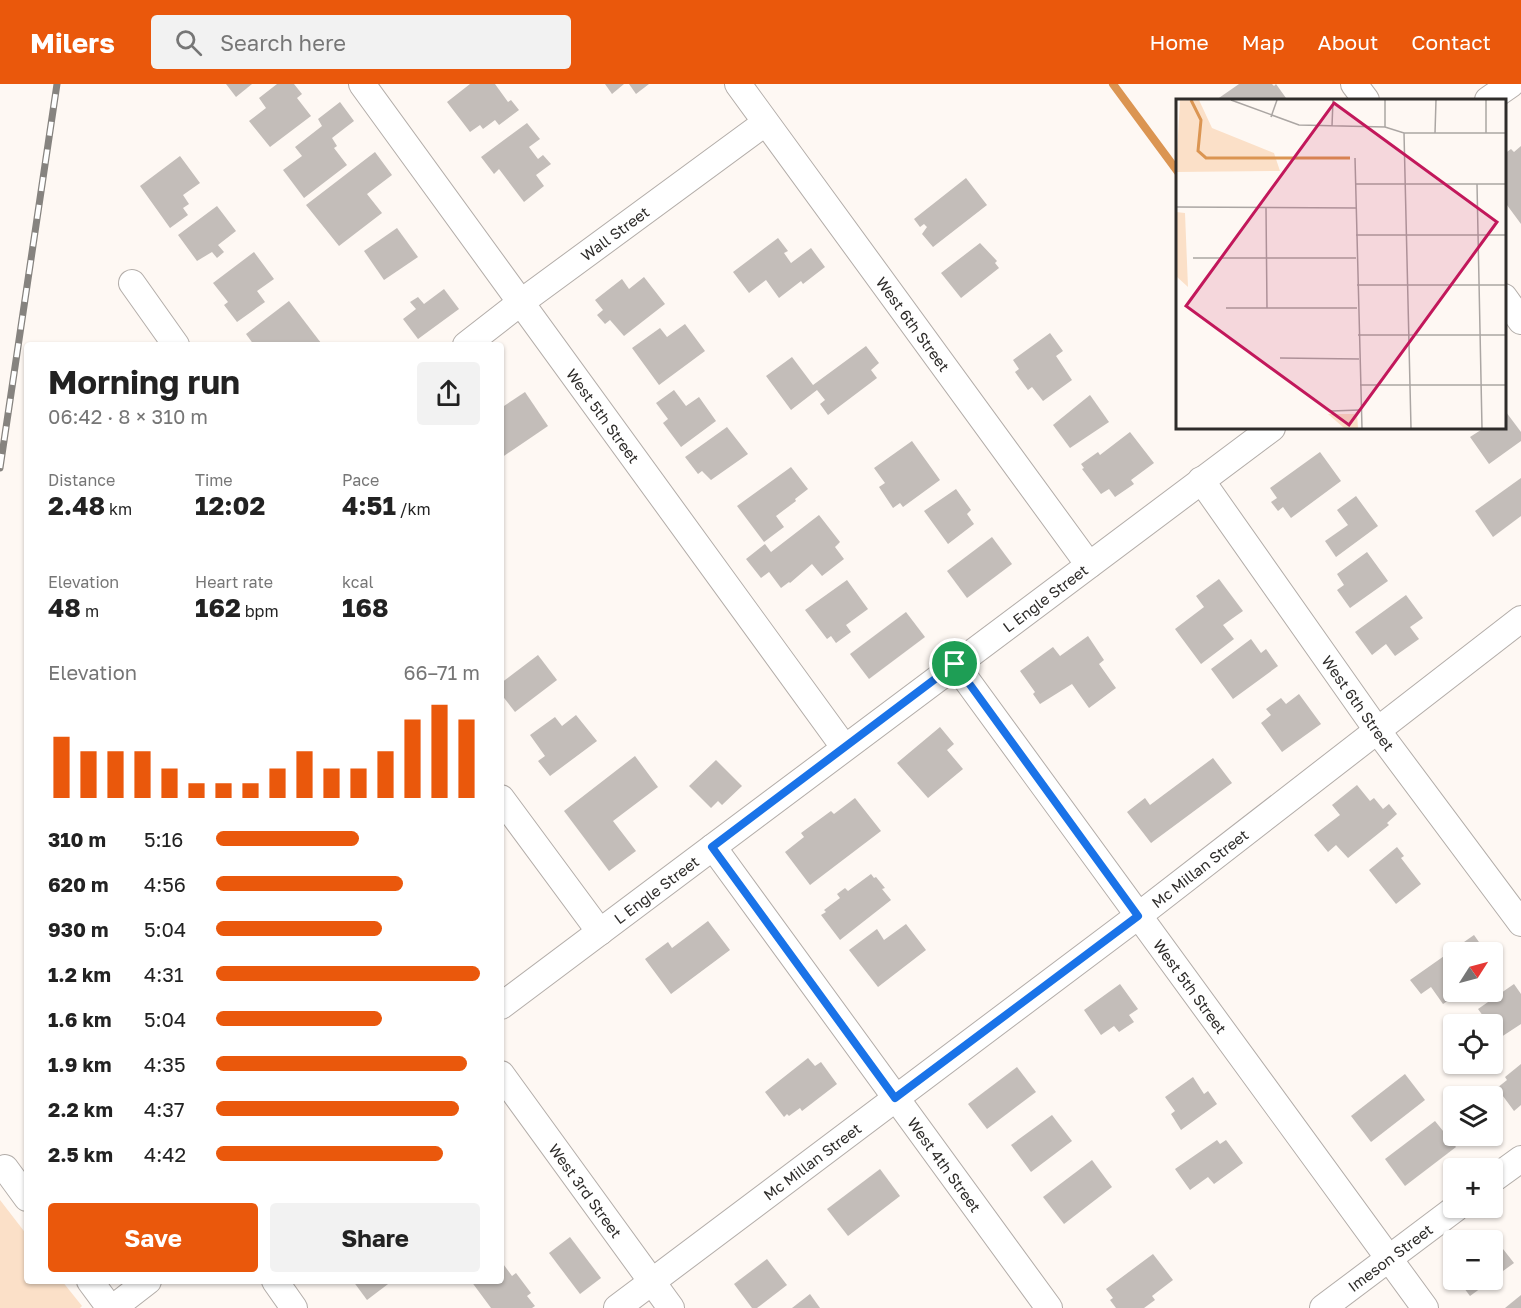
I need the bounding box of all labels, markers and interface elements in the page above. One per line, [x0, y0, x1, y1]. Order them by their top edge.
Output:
search box [151, 15, 571, 69]
text: Milers [30, 26, 115, 59]
icon: search [172, 26, 205, 59]
text: Search here [220, 29, 346, 56]
text: Home [1149, 29, 1209, 55]
text: Map [1242, 29, 1285, 55]
text: About [1318, 29, 1378, 55]
text: Contact [1411, 29, 1491, 55]
inset map [1176, 99, 1506, 429]
street label: Wall Street [577, 202, 652, 264]
street label: West 6th Street [873, 273, 954, 375]
text: Morning run [48, 362, 240, 401]
button: share [417, 362, 480, 425]
street label: West 5th Street [563, 365, 643, 466]
text: 06:42 · 8 × 310 m [48, 404, 208, 428]
text: Distance [48, 470, 115, 490]
text: Time [195, 470, 233, 490]
text: Pace [342, 470, 379, 490]
text: 2.48 [48, 490, 105, 521]
text: 12:02 [195, 490, 265, 521]
text: 4:51 [342, 490, 396, 521]
text: km [105, 499, 132, 519]
text: /km [396, 499, 431, 519]
street label: L Engle Street [999, 560, 1091, 636]
text: Elevation [48, 572, 119, 592]
text: Heart rate [195, 572, 273, 592]
text: kcal [342, 572, 374, 592]
text: 48 [48, 592, 81, 623]
text: 162 [195, 592, 241, 623]
text: 168 [342, 592, 389, 623]
text: m [81, 601, 99, 621]
text: bpm [241, 601, 279, 621]
pin [929, 638, 980, 689]
icon: arrive [938, 647, 971, 680]
street label: West 6th Street [1318, 652, 1398, 754]
text: Elevation [48, 660, 137, 684]
text: 66–71 m [403, 660, 480, 684]
street label: Mc Millan Street [1148, 825, 1252, 911]
text: 310 m [48, 827, 106, 851]
text: 5:16 [144, 827, 183, 851]
street label: L Engle Street [610, 852, 702, 927]
text: 620 m [48, 872, 108, 896]
text: 4:56 [144, 872, 186, 896]
text: 930 m [48, 917, 108, 941]
text: 5:04 [144, 917, 186, 941]
street label: West 5th Street [1150, 936, 1231, 1037]
north arrow [1443, 942, 1503, 1002]
map controls [1443, 942, 1503, 1290]
text: 1.2 km [48, 962, 111, 986]
text: 4:31 [144, 962, 184, 986]
text: 1.6 km [48, 1007, 112, 1031]
text: 5:04 [144, 1007, 186, 1031]
button: locate [1443, 1014, 1503, 1074]
text: 1.9 km [48, 1052, 112, 1076]
text: 4:35 [144, 1052, 186, 1076]
button: layers [1443, 1086, 1503, 1146]
text: 2.2 km [48, 1097, 113, 1121]
text: 4:37 [144, 1097, 185, 1121]
street label: West 4th Street [904, 1114, 985, 1216]
street label: Mc Millan Street [760, 1119, 864, 1204]
street label: West 3rd Street [545, 1140, 626, 1241]
text: 2.5 km [48, 1142, 113, 1166]
text: 4:42 [144, 1142, 186, 1166]
button: + [1443, 1158, 1503, 1218]
button: Save [48, 1203, 258, 1272]
button: Share [270, 1203, 480, 1272]
street label: Imeson Street [1344, 1220, 1436, 1295]
button: − [1443, 1230, 1503, 1290]

